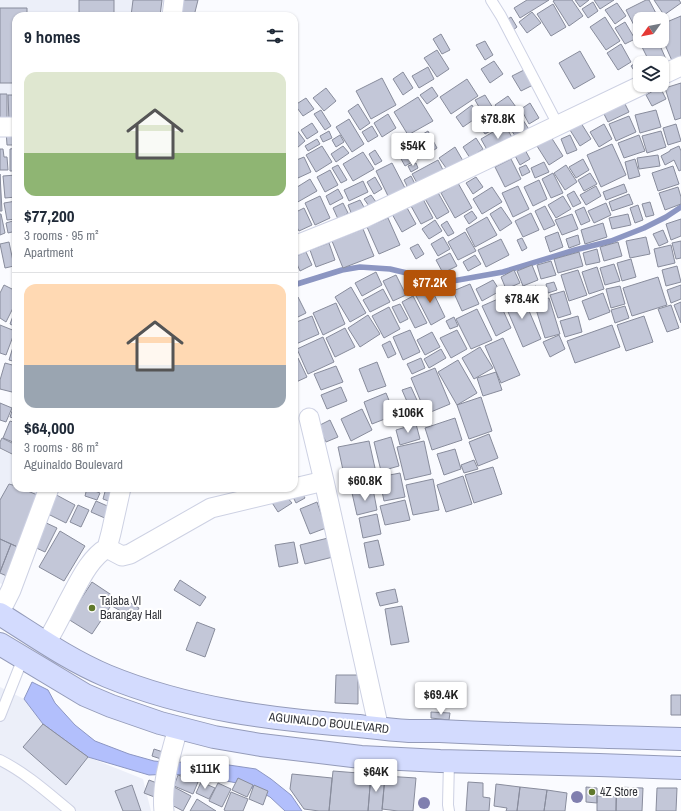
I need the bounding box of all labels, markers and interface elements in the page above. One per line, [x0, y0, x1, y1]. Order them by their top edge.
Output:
north arrow [633, 12, 669, 48]
map controls [633, 12, 669, 92]
text: 9 homes [24, 25, 81, 48]
icon: filters [264, 25, 286, 47]
button: layers [633, 56, 669, 92]
icon: home [119, 98, 191, 170]
pin: $78.8K [465, 106, 531, 140]
text: $78.8K [481, 110, 515, 127]
pin: $54K [389, 133, 437, 167]
text: $54K [400, 137, 426, 154]
text: $77,200 [24, 204, 74, 227]
text: 3 rooms · 95 m² [24, 227, 99, 244]
text: Apartment [24, 244, 73, 261]
pin: $77.2K [397, 270, 463, 304]
text: $77.2K [413, 274, 447, 291]
pin: $78.4K [489, 286, 555, 320]
text: $78.4K [505, 290, 539, 307]
icon: home [119, 310, 191, 382]
pin: $106K [380, 400, 436, 434]
text: $106K [392, 404, 424, 421]
text: $64,000 [24, 416, 74, 439]
text: 3 rooms · 86 m² [24, 439, 99, 456]
text: Aguinaldo Boulevard [24, 456, 123, 473]
pin: $60.8K [332, 468, 398, 502]
text: $60.8K [348, 472, 382, 489]
place label: Talaba VI Barangay Hall [100, 593, 162, 623]
marker: Talaba VI Barangay Hall [87, 603, 97, 613]
pin: $69.4K [408, 682, 474, 716]
text: $69.4K [424, 686, 458, 703]
street label: AGUINALDO BOULEVARD [267, 709, 390, 737]
pin: $111K [177, 756, 233, 790]
pin: $64K [352, 759, 400, 793]
text: $111K [190, 760, 220, 777]
text: $64K [363, 763, 389, 780]
place label: 4Z Store [600, 784, 638, 800]
marker: 4Z Store [587, 787, 597, 797]

